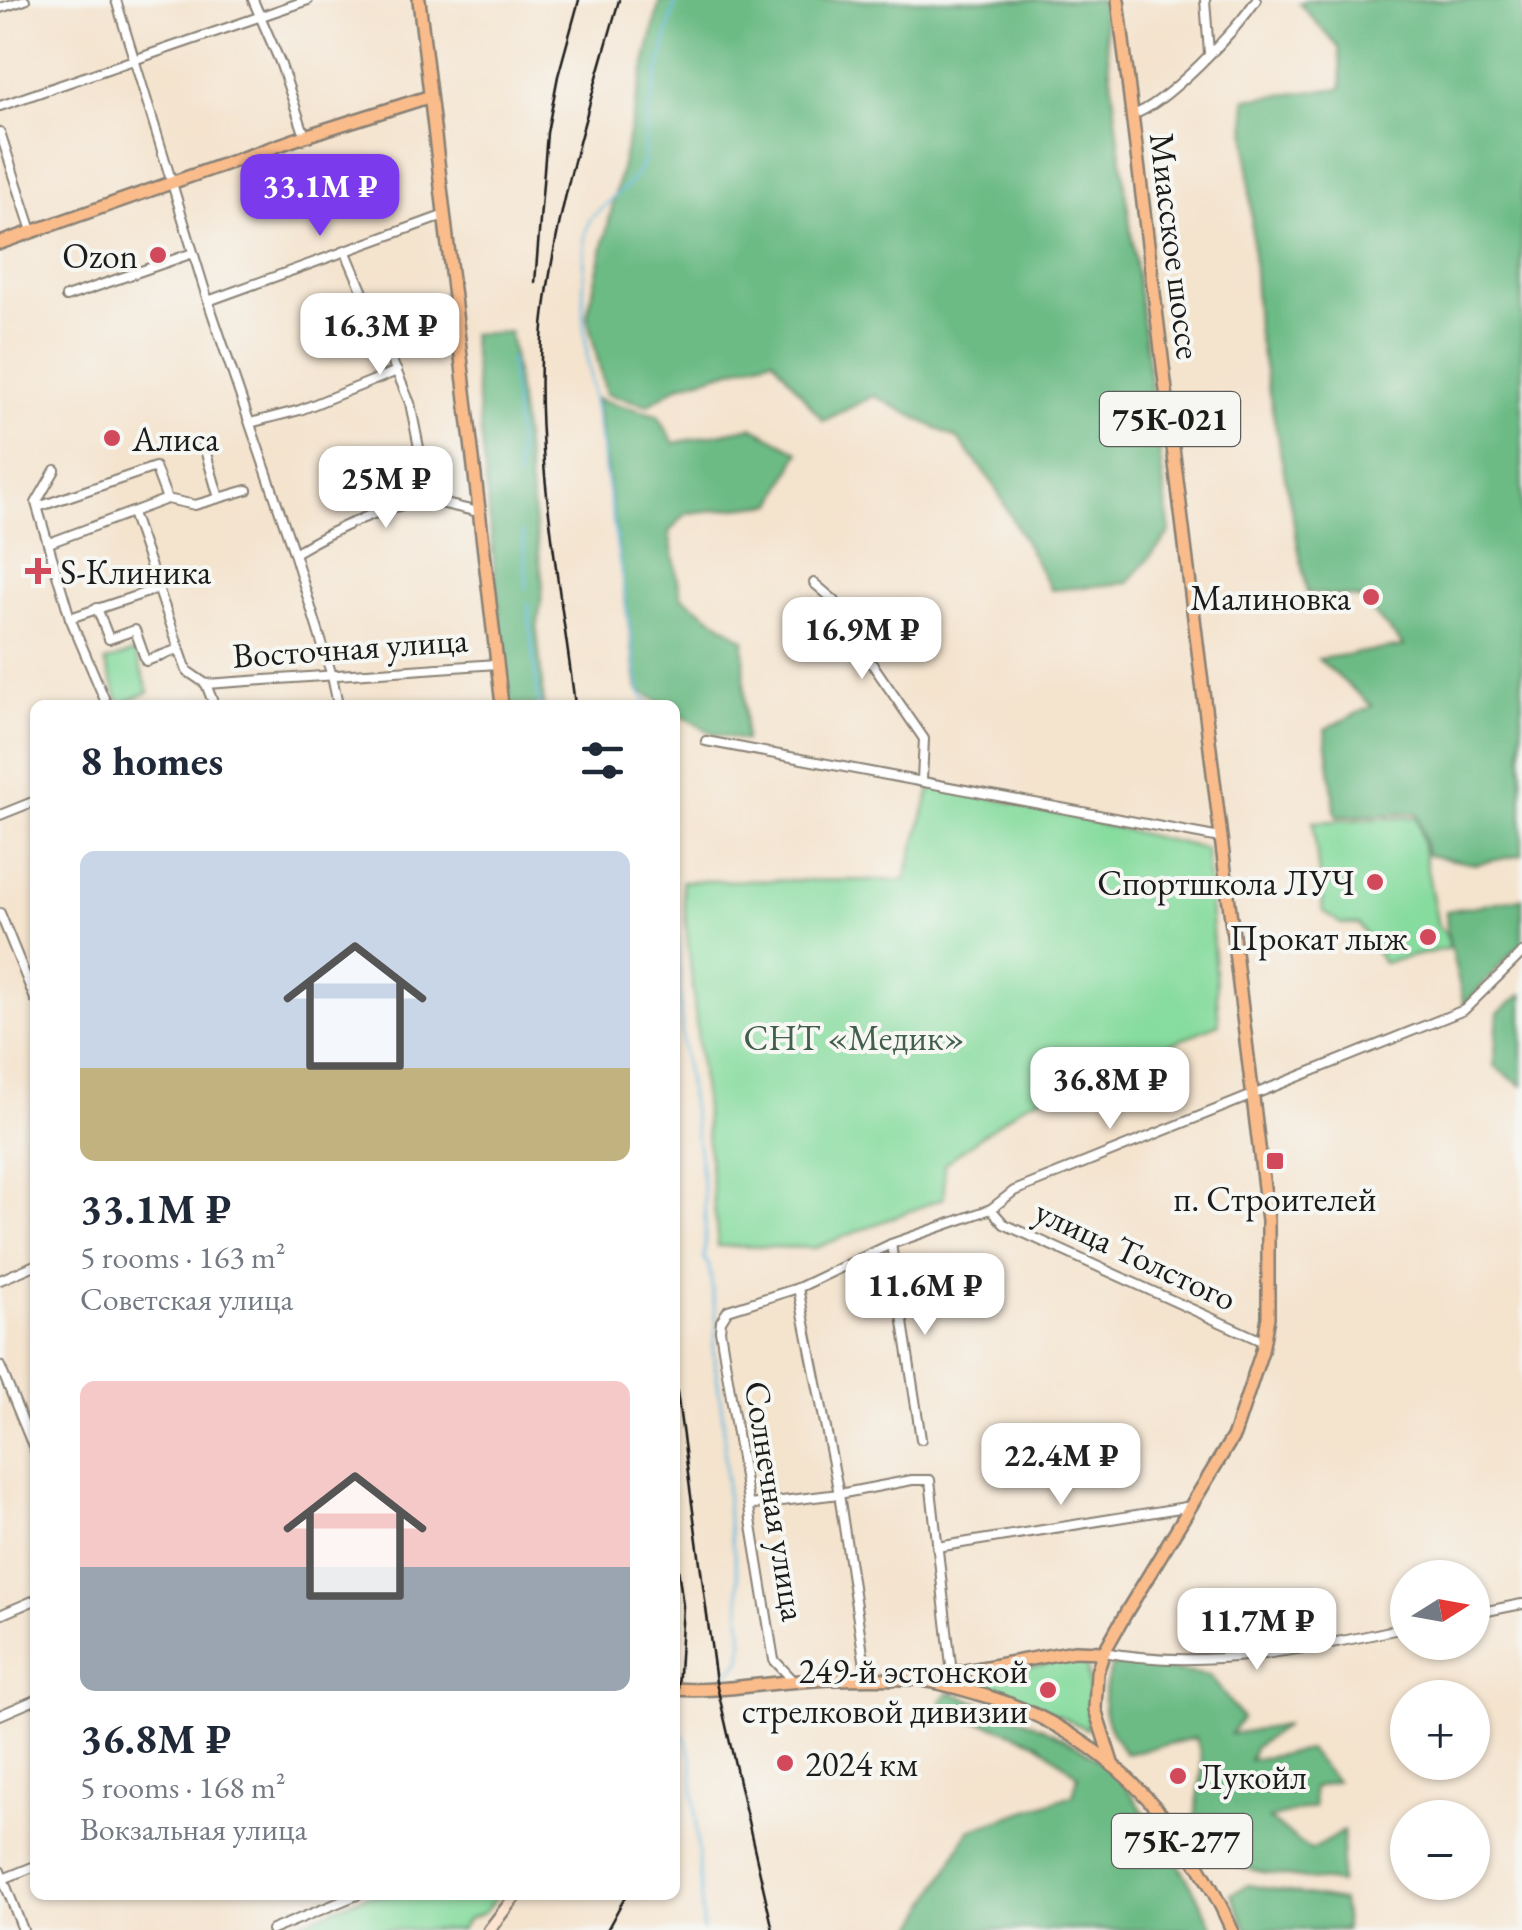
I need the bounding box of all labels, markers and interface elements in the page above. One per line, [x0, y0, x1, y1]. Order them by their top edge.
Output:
street label: Миасское шоссе [1140, 130, 1212, 362]
pin: 33.1M ₽ [228, 154, 412, 239]
text: 33.1M ₽ [262, 165, 378, 207]
place label: Ozon [62, 233, 138, 278]
marker: Ozon [147, 244, 169, 266]
pin: 16.3M ₽ [288, 293, 472, 378]
text: 16.3M ₽ [322, 304, 438, 346]
road number: 75К-021 [1100, 392, 1240, 446]
place label: Алиса [131, 416, 219, 461]
marker: Алиса [101, 427, 123, 449]
pin: 25M ₽ [316, 446, 456, 531]
text: 25M ₽ [341, 457, 431, 499]
place label: S-Клиника [60, 549, 211, 594]
marker: S-Клиника [25, 558, 51, 584]
place label: Малиновка [1190, 575, 1351, 620]
marker: Малиновка [1360, 586, 1382, 608]
pin: 16.9M ₽ [770, 597, 954, 682]
text: 16.9M ₽ [804, 608, 920, 650]
street label: Восточная улица [231, 616, 469, 679]
text: 8 homes [80, 733, 223, 788]
icon: filters [575, 733, 630, 788]
place label: Спортшкола ЛУЧ [1097, 860, 1355, 906]
marker: Спортшкола ЛУЧ [1364, 871, 1386, 893]
place label: Прокат лыж [1229, 915, 1408, 961]
icon: home [265, 916, 445, 1096]
marker: Прокат лыж [1417, 926, 1439, 948]
park label: СНТ «Медик» [744, 1015, 964, 1060]
pin: 36.8M ₽ [1018, 1047, 1202, 1132]
text: 36.8M ₽ [1052, 1058, 1168, 1100]
marker: п. Строителей [1264, 1150, 1286, 1172]
place label: п. Строителей [1174, 1176, 1376, 1222]
text: 33.1M ₽ [80, 1181, 231, 1236]
street label: улица Толстого [1028, 1188, 1244, 1321]
text: 5 rooms · 163 m² [80, 1236, 286, 1278]
pin: 11.6M ₽ [833, 1253, 1017, 1338]
text: 11.6M ₽ [867, 1264, 983, 1306]
text: Советская улица [80, 1278, 293, 1320]
street label: Солнечная улица [734, 1378, 817, 1624]
pin: 22.4M ₽ [969, 1423, 1153, 1508]
text: 22.4M ₽ [1003, 1434, 1119, 1476]
icon: home [265, 1446, 445, 1626]
north arrow [1390, 1560, 1490, 1660]
map controls [1390, 1560, 1490, 1900]
pin: 11.7M ₽ [1165, 1588, 1349, 1673]
text: 11.7M ₽ [1199, 1599, 1315, 1641]
place label: 249-й эстонской стрелковой дивизии [742, 1648, 1028, 1734]
marker: 249-й эстонской стрелковой дивизии [1037, 1679, 1059, 1701]
button: + [1390, 1680, 1490, 1780]
text: 36.8M ₽ [80, 1711, 231, 1766]
place label: 2024 км [805, 1741, 918, 1786]
marker: 2024 км [774, 1752, 796, 1774]
place label: Лукойл [1198, 1754, 1307, 1800]
marker: Лукойл [1167, 1765, 1189, 1787]
text: 5 rooms · 168 m² [80, 1766, 286, 1808]
button: − [1390, 1800, 1490, 1900]
text: Вокзальная улица [80, 1808, 307, 1850]
road number: 75К-277 [1112, 1814, 1252, 1868]

